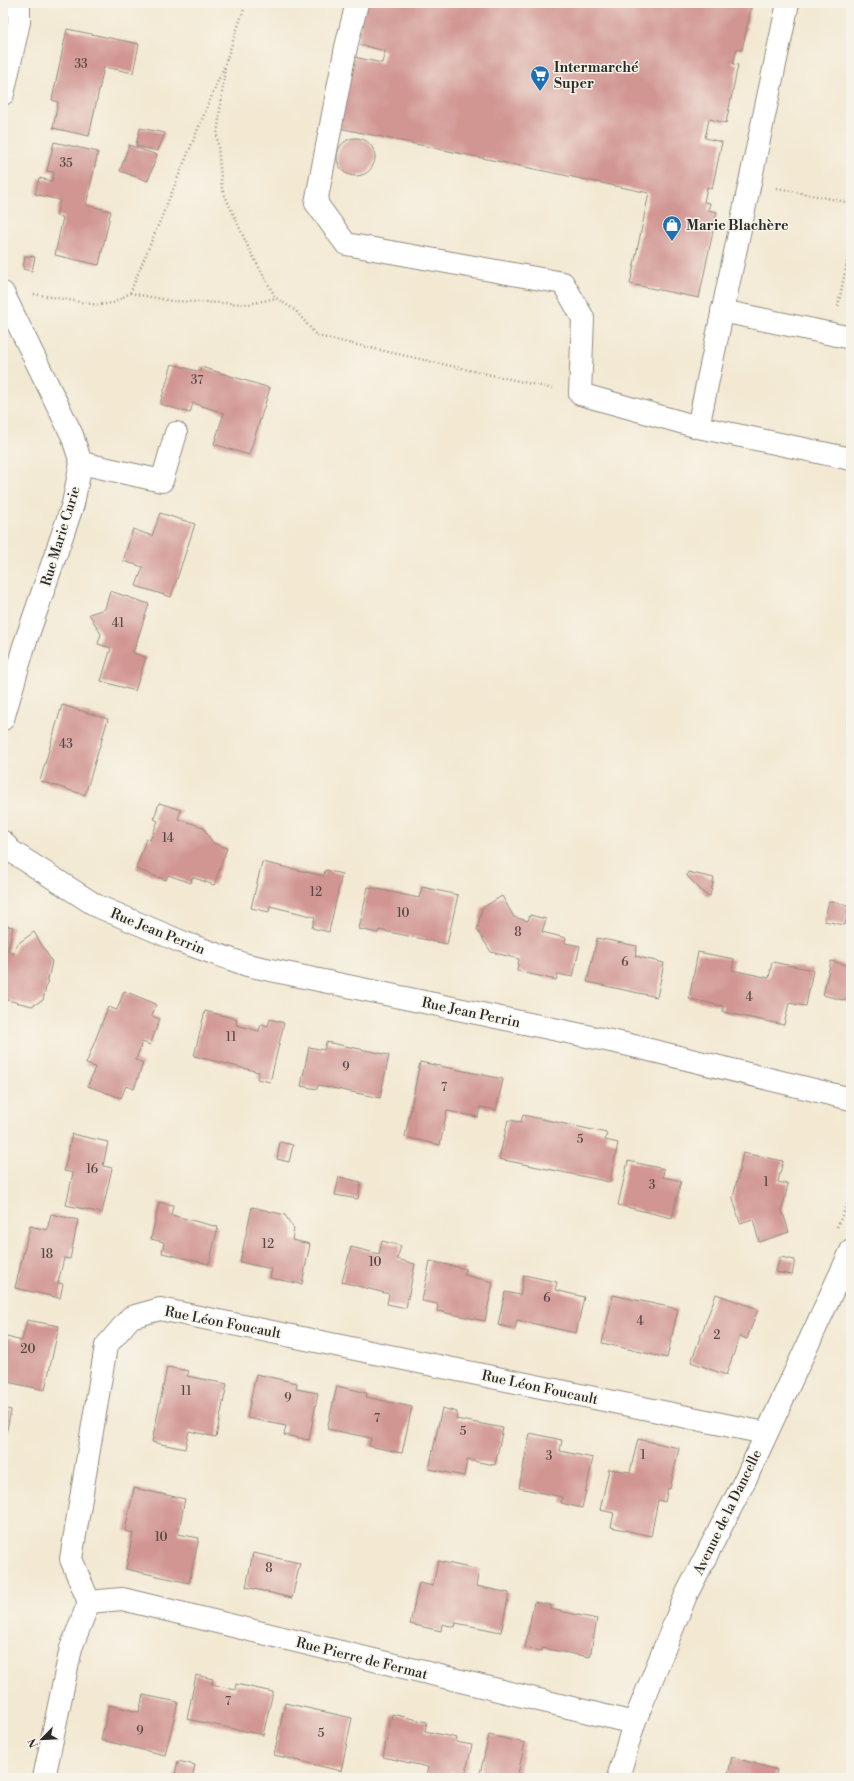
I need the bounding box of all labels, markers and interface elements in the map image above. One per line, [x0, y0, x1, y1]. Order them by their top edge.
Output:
house number: 33 [74, 57, 88, 72]
place label: Intermarché Super [554, 59, 639, 93]
supermarket icon: Intermarché Super [529, 64, 551, 92]
house number: 35 [59, 156, 73, 171]
shop icon: Marie Blachère [661, 214, 683, 242]
place label: Marie Blachère [686, 217, 789, 235]
house number: 37 [191, 373, 203, 388]
street label: Rue Marie Curie [37, 484, 85, 588]
house number: 41 [112, 616, 125, 631]
house number: 43 [59, 737, 73, 752]
house number: 14 [162, 831, 174, 846]
house number: 12 [310, 885, 322, 900]
street label: Rue Jean Perrin [108, 905, 208, 959]
house number: 10 [397, 906, 409, 921]
house number: 8 [514, 925, 522, 940]
house number: 6 [621, 955, 629, 970]
house number: 4 [745, 990, 753, 1005]
street label: Rue Jean Perrin [420, 994, 522, 1032]
house number: 11 [226, 1030, 237, 1045]
house number: 9 [342, 1060, 350, 1075]
house number: 7 [441, 1080, 447, 1095]
house number: 5 [577, 1132, 584, 1147]
house number: 16 [86, 1162, 98, 1177]
house number: 1 [763, 1175, 769, 1190]
house number: 3 [649, 1178, 656, 1193]
house number: 12 [262, 1237, 274, 1252]
house number: 18 [41, 1247, 53, 1262]
house number: 10 [369, 1255, 381, 1270]
house number: 6 [543, 1291, 551, 1306]
street label: Rue Léon Foucault [163, 1303, 283, 1343]
house number: 4 [636, 1314, 644, 1329]
house number: 2 [714, 1328, 721, 1343]
house number: 20 [21, 1342, 35, 1357]
street label: Rue Léon Foucault [480, 1367, 600, 1409]
house number: 11 [181, 1384, 192, 1399]
house number: 9 [284, 1391, 292, 1406]
house number: 7 [374, 1411, 380, 1426]
house number: 5 [460, 1424, 467, 1439]
street label: Avenue de la Dancelle [689, 1447, 766, 1579]
house number: 1 [640, 1448, 646, 1463]
house number: 3 [546, 1449, 553, 1464]
house number: 10 [155, 1530, 167, 1545]
house number: 8 [265, 1561, 273, 1576]
street label: Rue Pierre de Fermat [294, 1634, 429, 1684]
house number: 7 [225, 1694, 231, 1709]
north arrow [22, 1719, 62, 1759]
house number: 9 [136, 1724, 144, 1739]
house number: 5 [318, 1726, 325, 1741]
text: N [25, 1736, 42, 1749]

